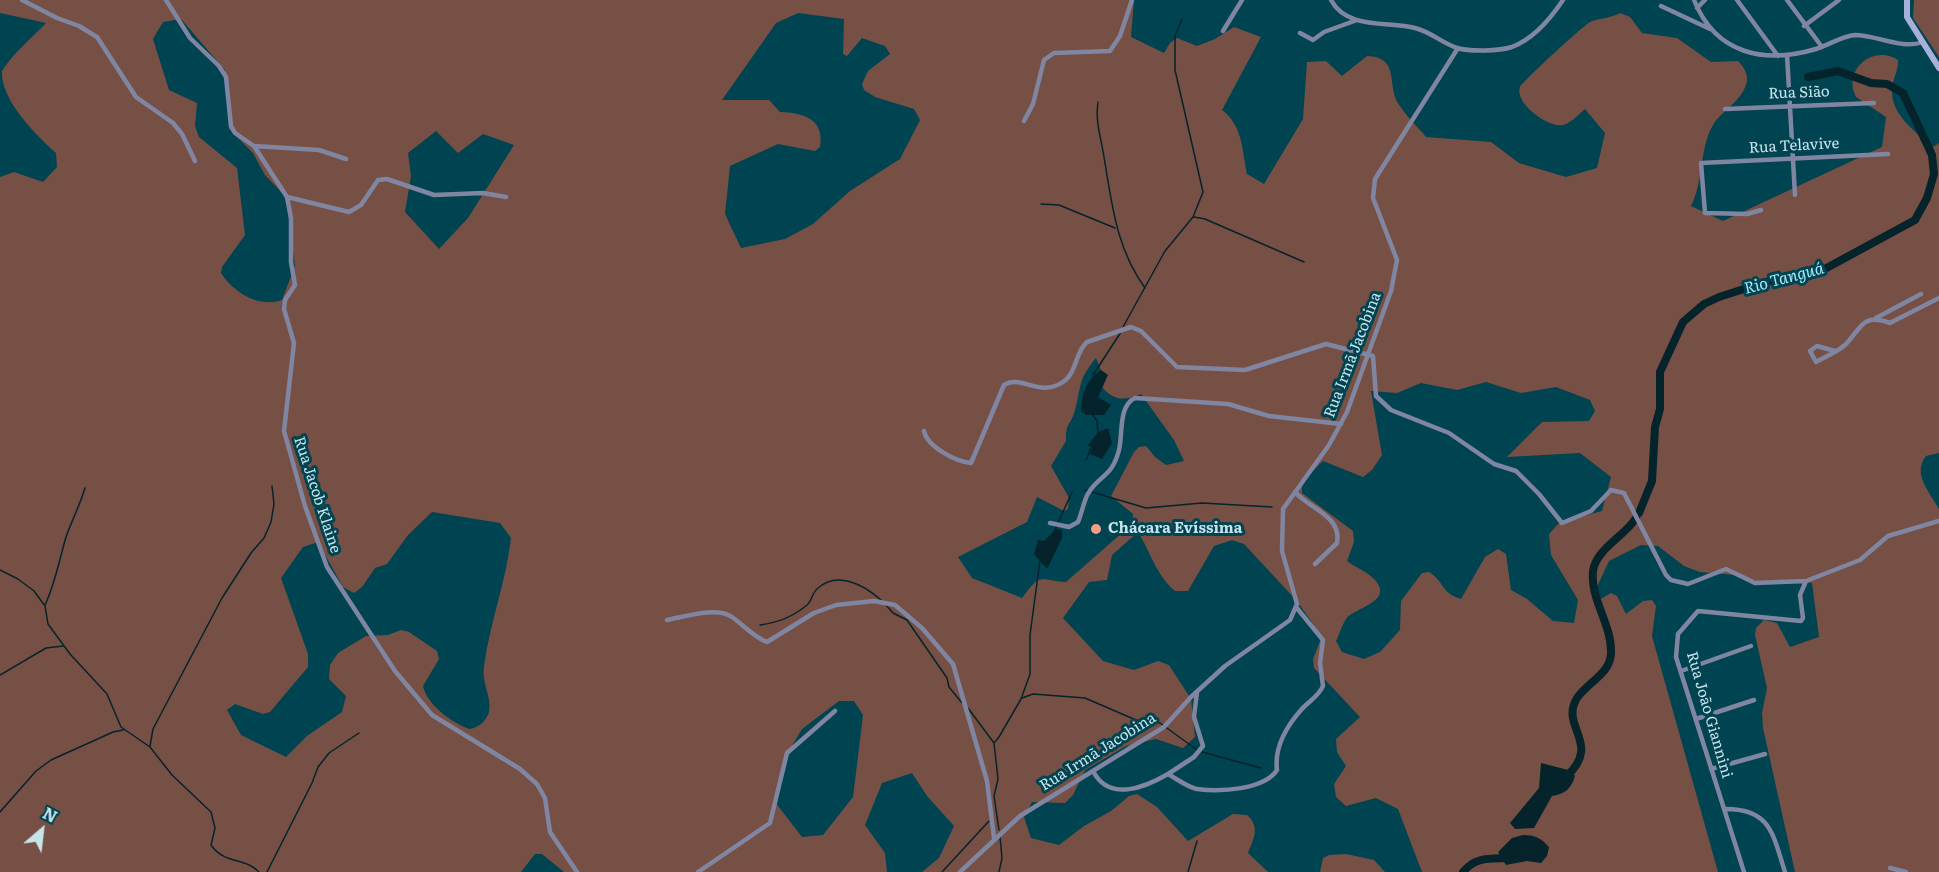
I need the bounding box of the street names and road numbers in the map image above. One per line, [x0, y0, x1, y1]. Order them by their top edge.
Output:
street label: Rua Sião [1768, 83, 1830, 103]
street label: Rua Telavive [1748, 135, 1840, 157]
street label: Rua Irmã Jacobina [1321, 290, 1385, 420]
street label: Rua Jacob Klaine [290, 434, 344, 556]
street label: Rua João Giannini [1682, 650, 1736, 780]
street label: Rua Irmã Jacobina [1037, 709, 1159, 795]

